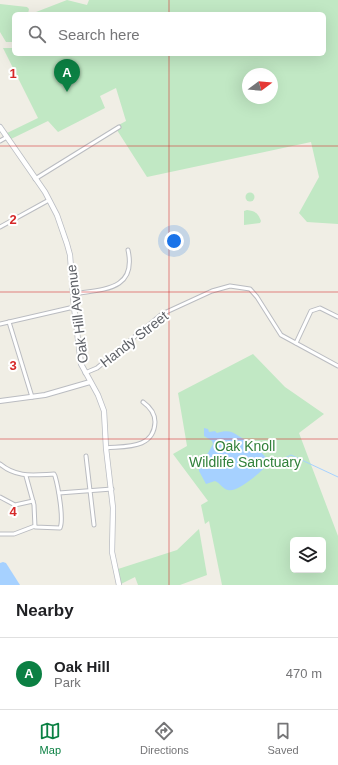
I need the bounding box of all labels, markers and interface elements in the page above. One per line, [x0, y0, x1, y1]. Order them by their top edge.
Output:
search box [12, 12, 326, 56]
icon: search [26, 23, 48, 45]
text: Search here [58, 26, 140, 43]
pin: A [54, 59, 80, 92]
text: 1 [9, 66, 17, 81]
north arrow [242, 68, 278, 104]
text: 2 [9, 212, 17, 227]
your location [164, 231, 184, 251]
street label: Oak Hill Avenue [63, 264, 91, 364]
street label: Handy Street [97, 307, 171, 370]
text: 3 [9, 358, 17, 373]
park label: Oak Knoll Wildlife Sanctuary [189, 438, 301, 470]
text: 4 [9, 504, 17, 519]
map controls [290, 537, 326, 573]
button: layers [290, 537, 326, 573]
text: Nearby [16, 601, 74, 620]
text: Oak Hill [54, 658, 110, 675]
text: A [24, 666, 34, 681]
text: 470 m [286, 666, 322, 681]
text: Park [54, 675, 81, 690]
tab: Map [39, 720, 61, 756]
tab: Directions [140, 720, 189, 756]
tab: Saved [267, 720, 299, 756]

